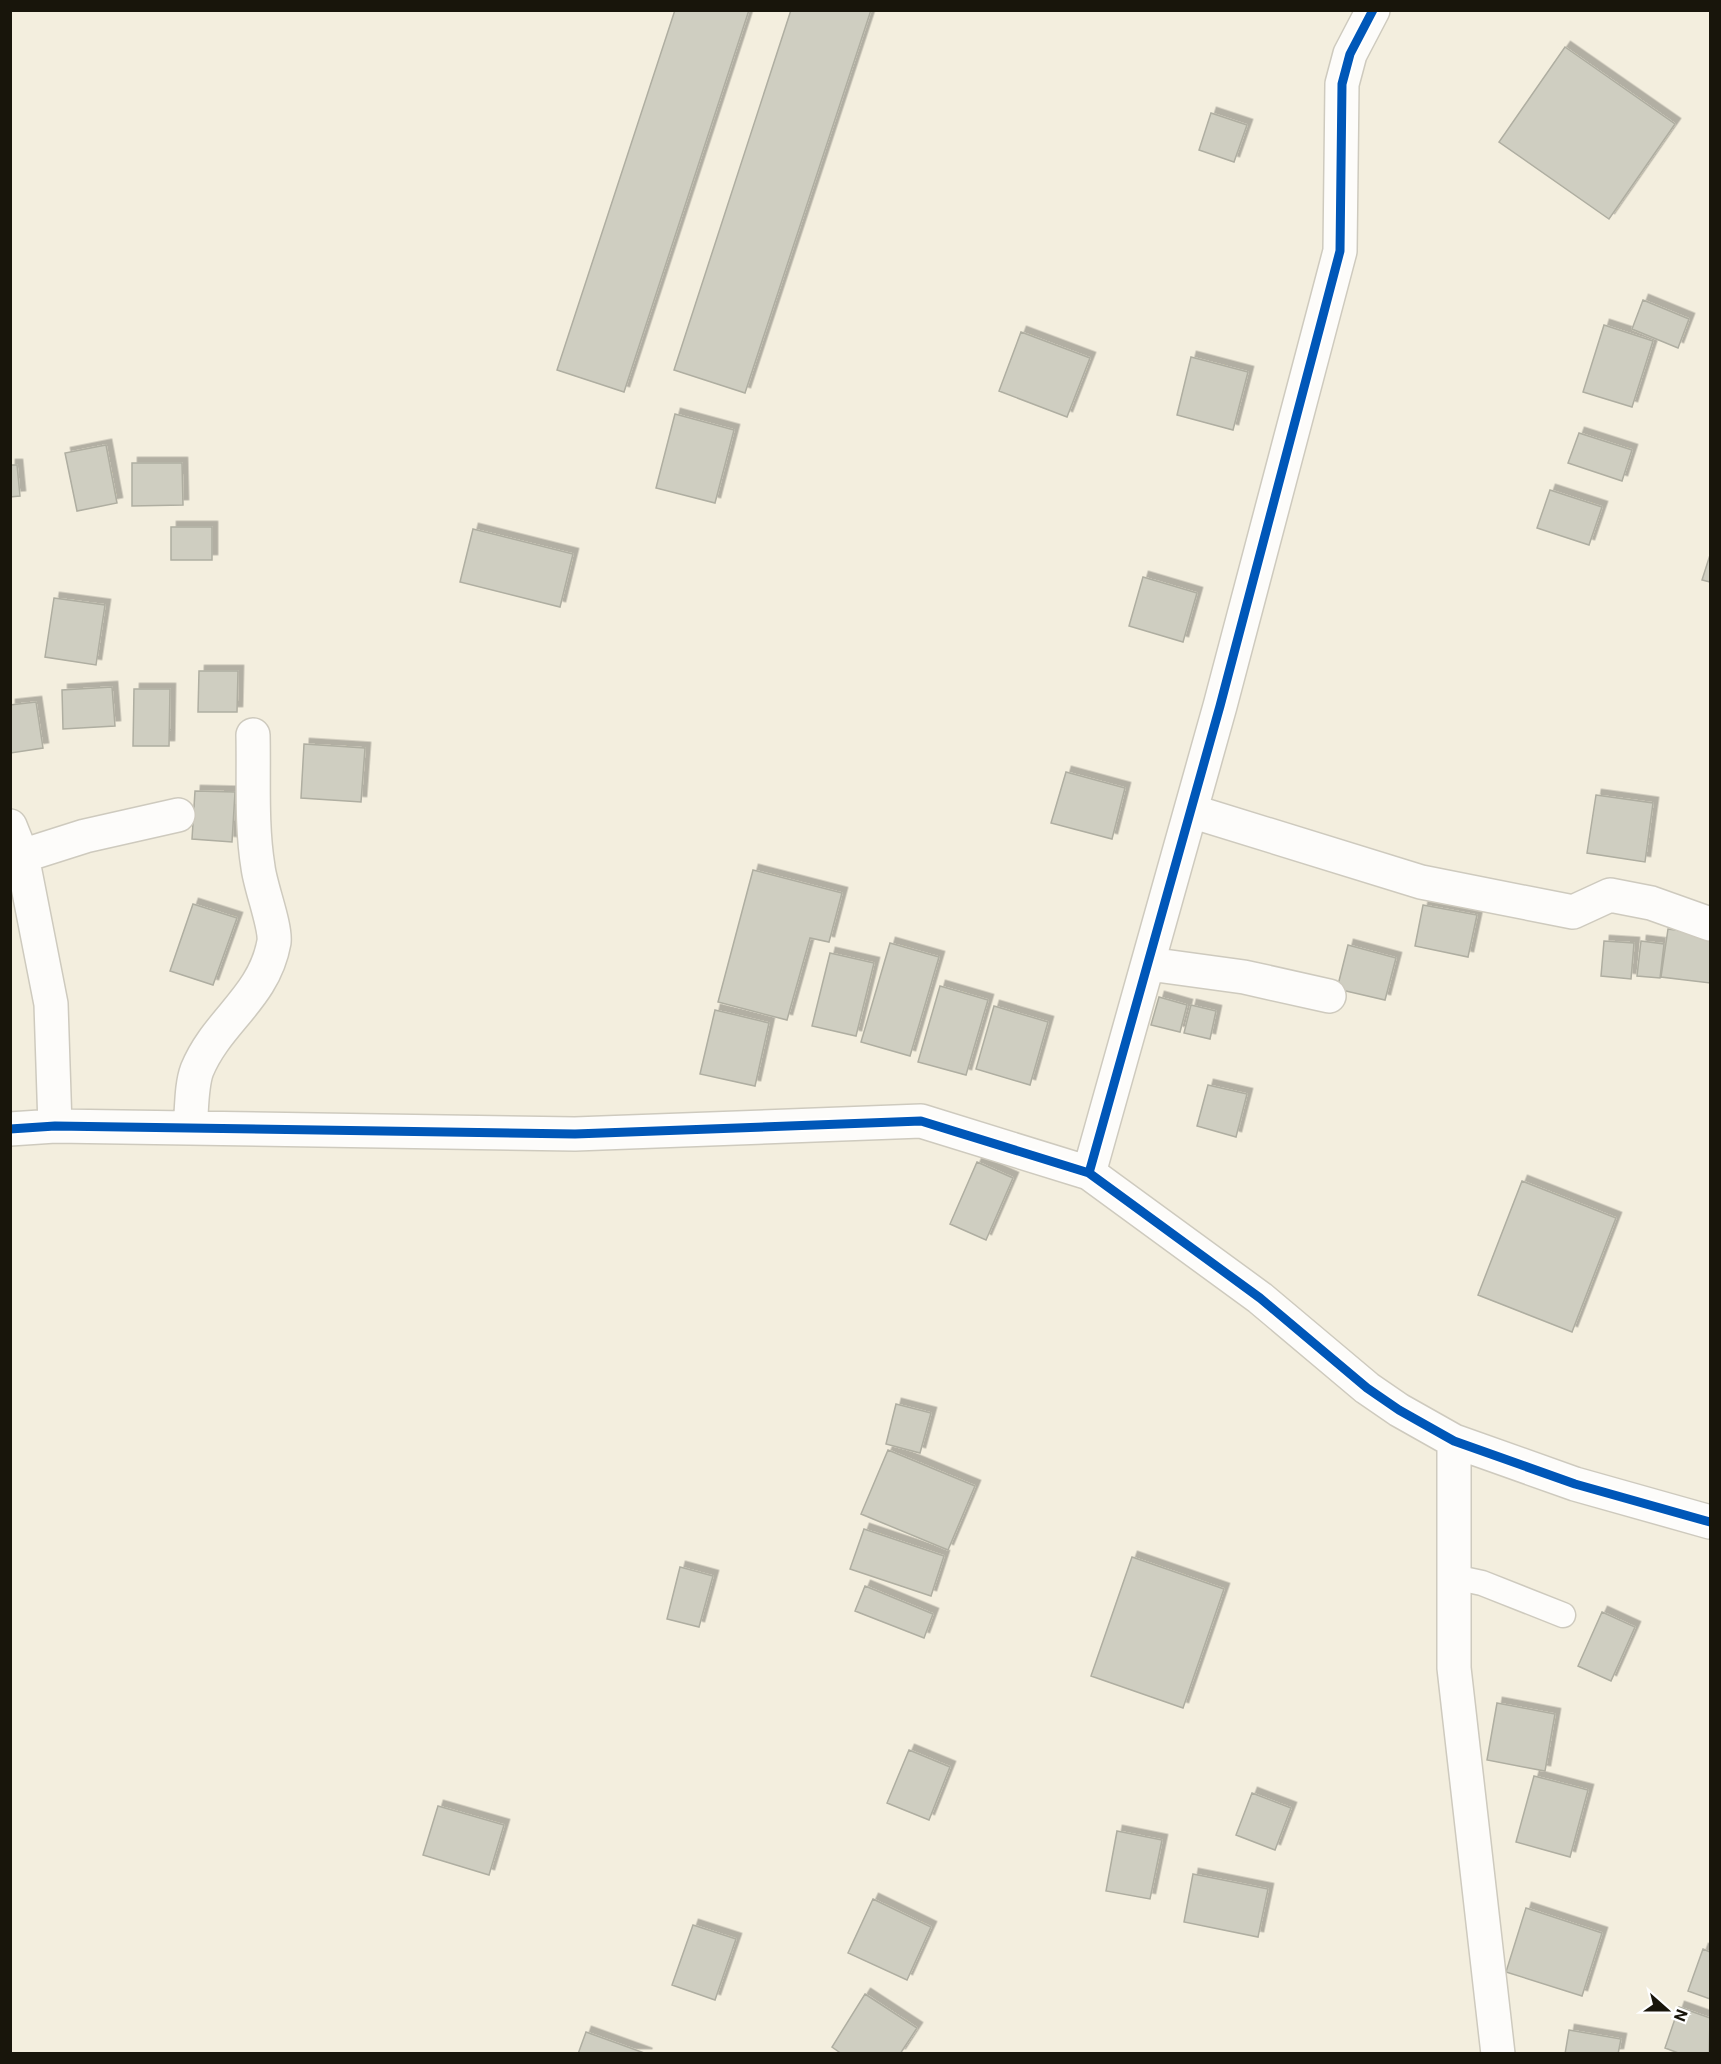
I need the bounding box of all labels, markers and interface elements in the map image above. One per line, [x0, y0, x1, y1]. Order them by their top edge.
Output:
north arrow [1637, 1980, 1697, 2040]
text: N [1670, 2007, 1691, 2024]

